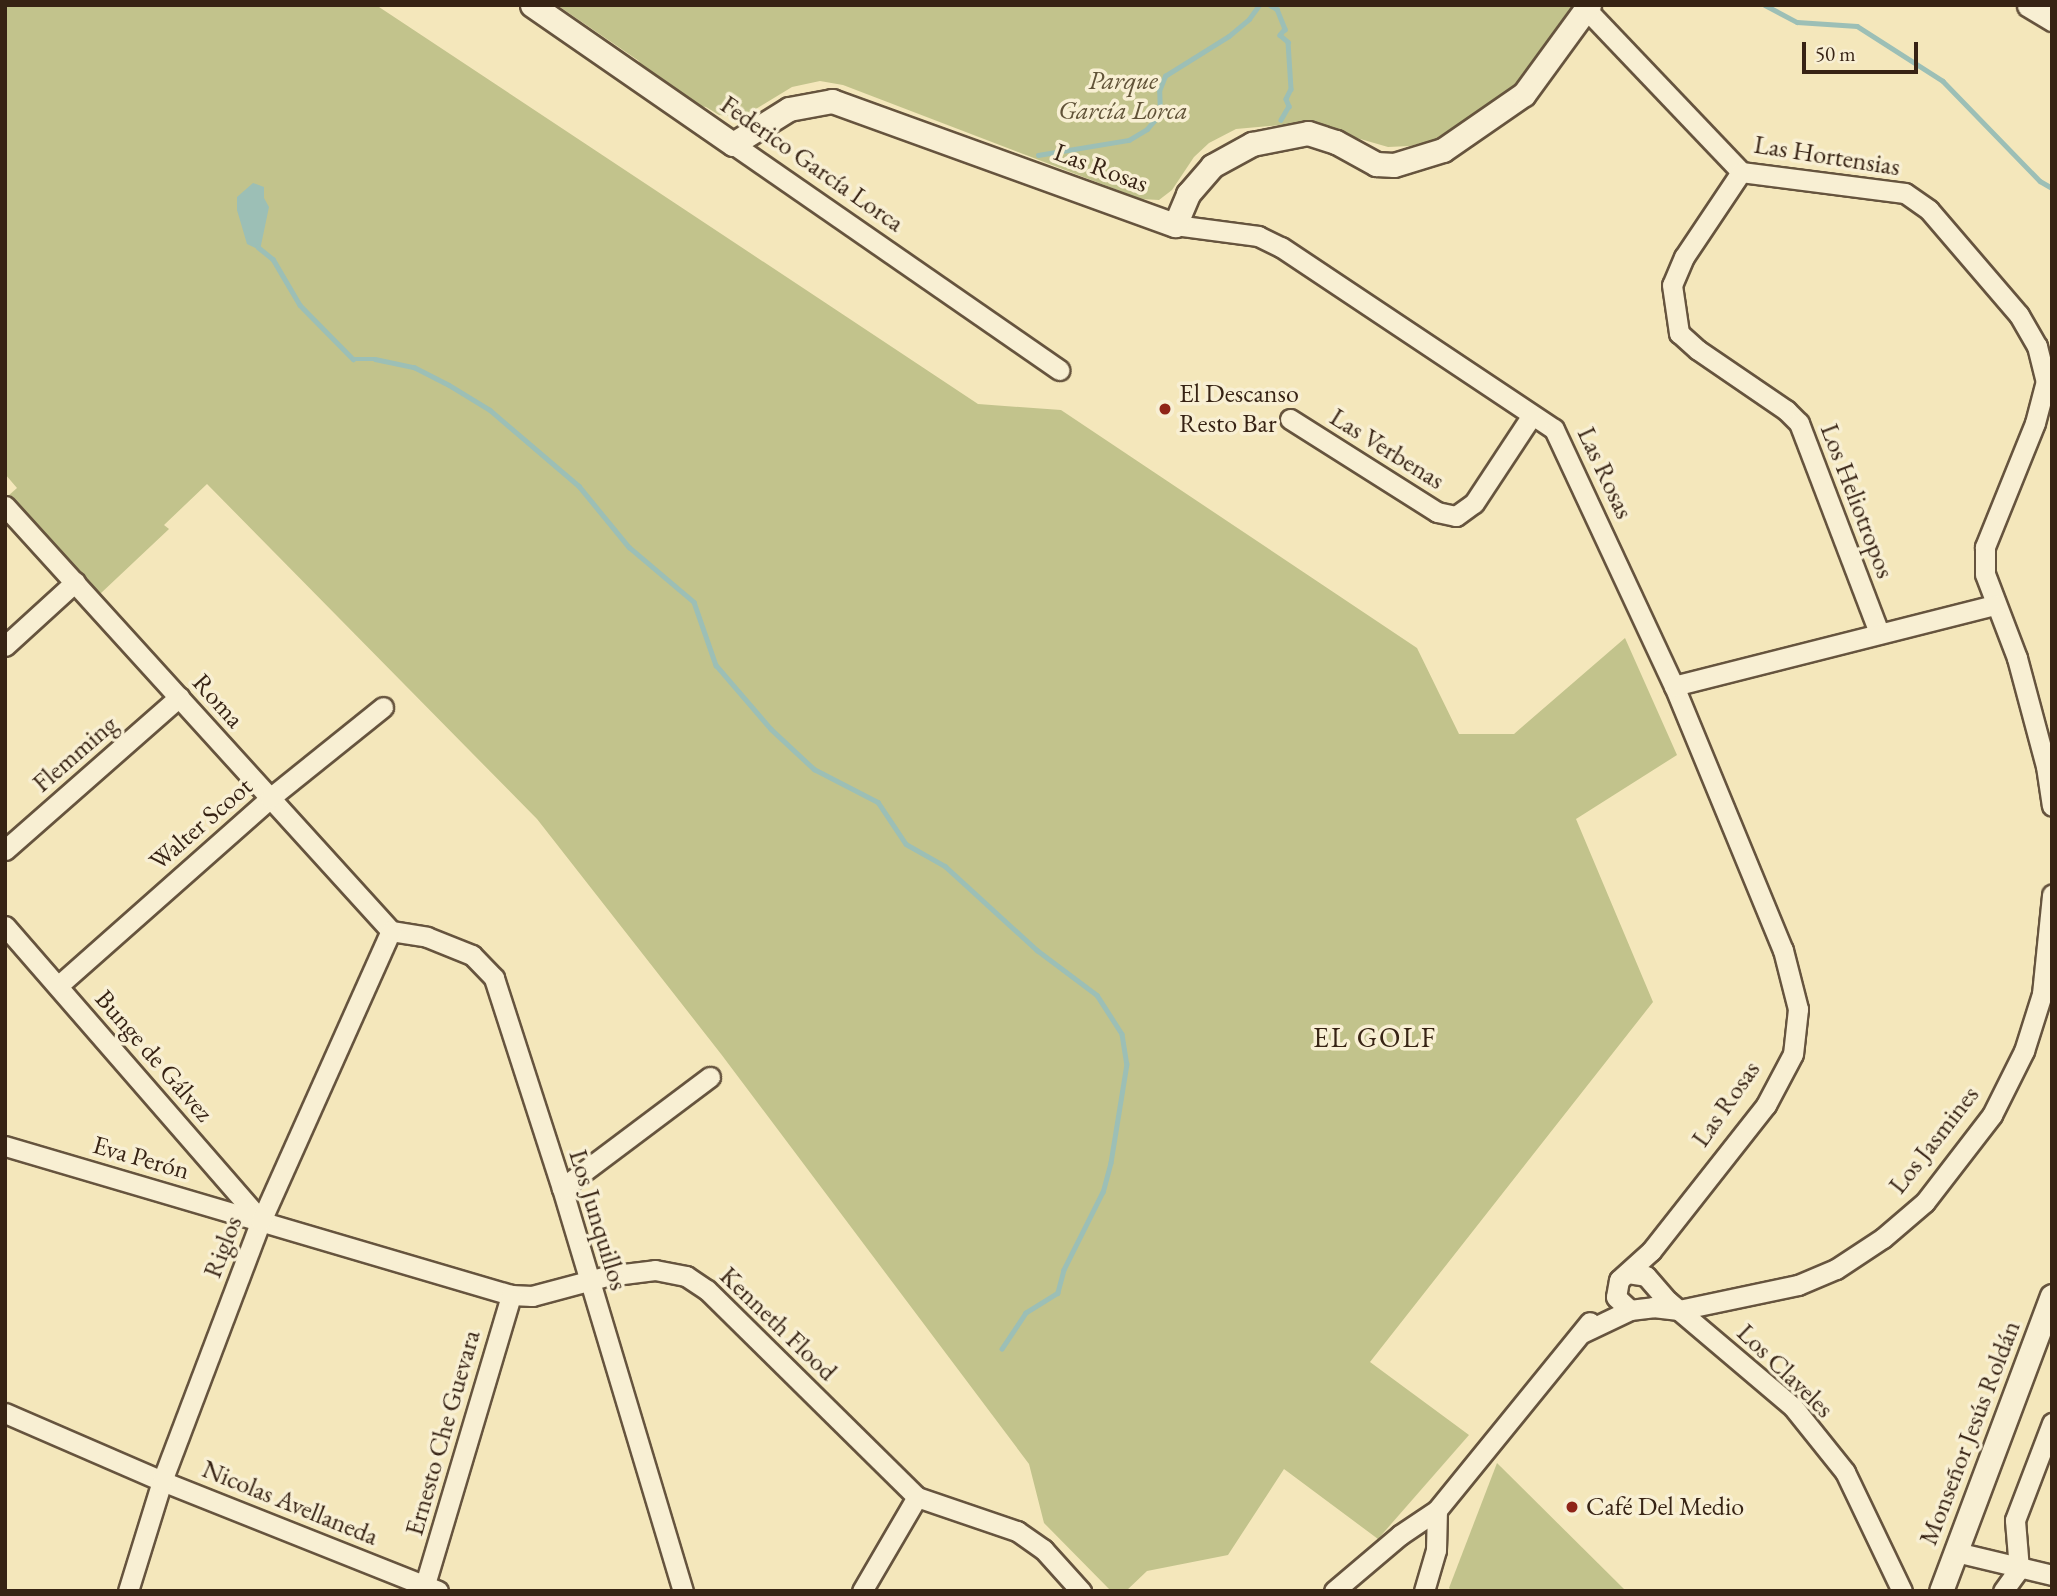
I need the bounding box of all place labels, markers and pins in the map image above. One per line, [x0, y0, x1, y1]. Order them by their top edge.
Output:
place label: El Descanso Resto Bar [1179, 378, 1299, 440]
marker: El Descanso Resto Bar [1157, 401, 1173, 417]
place label: Café Del Medio [1586, 1491, 1744, 1523]
marker: Café Del Medio [1564, 1499, 1580, 1515]

